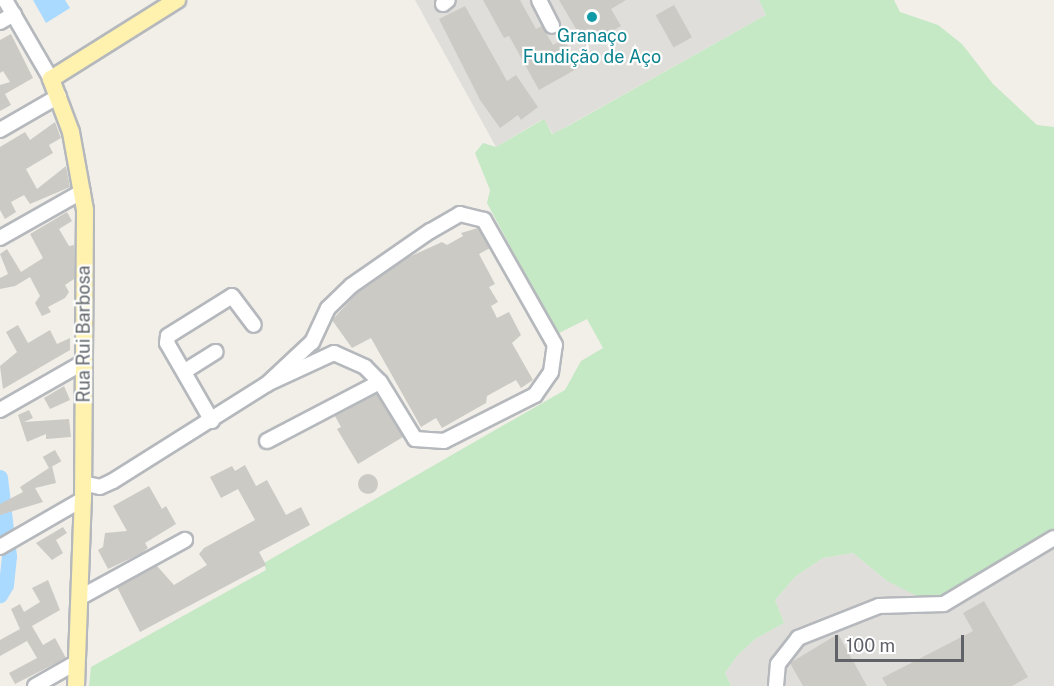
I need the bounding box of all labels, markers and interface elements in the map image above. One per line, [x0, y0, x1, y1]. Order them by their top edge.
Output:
marker: Granaço Fundição de Aço [585, 10, 599, 24]
place label: Granaço Fundição de Aço [523, 26, 661, 68]
street label: Rua Rui Barbosa [73, 265, 95, 403]
scale bar [838, 623, 967, 661]
text: 100 m [846, 635, 895, 656]

